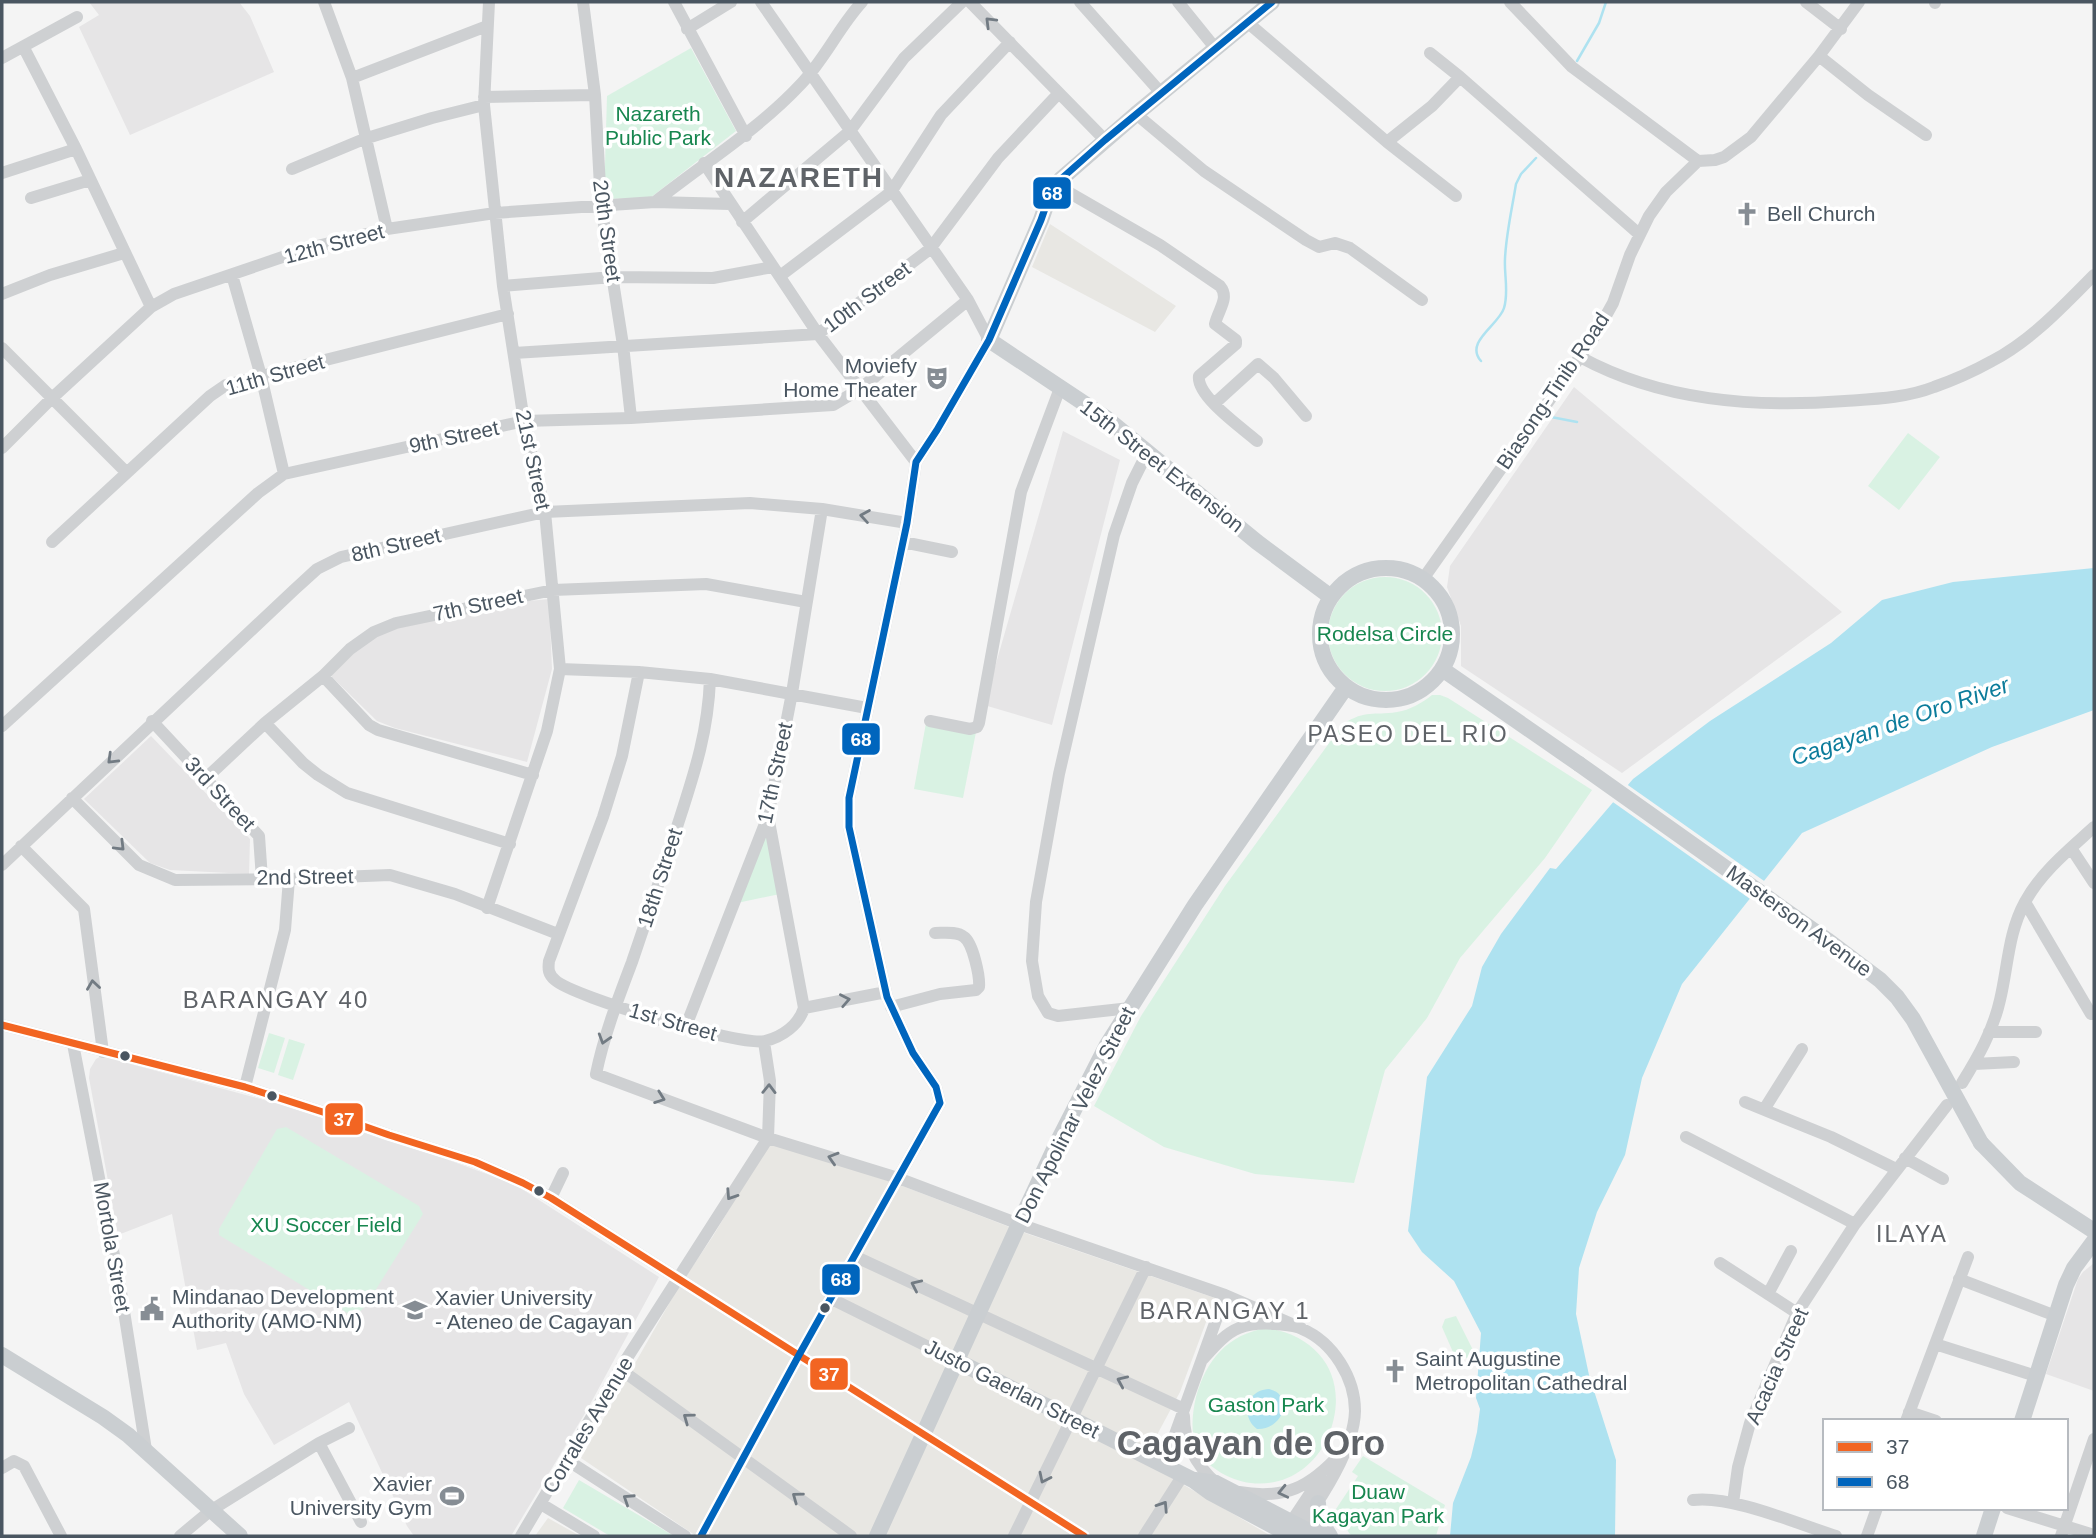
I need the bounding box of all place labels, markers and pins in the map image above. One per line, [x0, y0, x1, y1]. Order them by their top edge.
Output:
church icon: Bell Church [1733, 200, 1761, 228]
place label: Bell Church [1767, 202, 1876, 225]
place label: Moviefy Home Theater [783, 354, 917, 401]
theatre icon: Moviefy Home Theater [923, 364, 951, 392]
unlabelled marker [118, 1049, 132, 1063]
unlabelled marker [265, 1089, 279, 1103]
unlabelled marker [532, 1184, 546, 1198]
place label: Mindanao Development Authority (AMO-NM) [172, 1285, 394, 1332]
place label: Xavier University - Ateneo de Cagayan [435, 1286, 632, 1333]
public building icon: Mindanao Development Authority (AMO-NM) [138, 1295, 166, 1323]
school or university icon: Xavier University - Ateneo de Cagayan [401, 1296, 429, 1324]
unlabelled marker [818, 1301, 832, 1315]
place label: Saint Augustine Metropolitan Cathedral [1415, 1347, 1627, 1394]
church icon: Saint Augustine Metropolitan Cathedral [1381, 1357, 1409, 1385]
place label: Xavier University Gym [290, 1472, 432, 1519]
sports icon: Xavier University Gym [438, 1482, 466, 1510]

